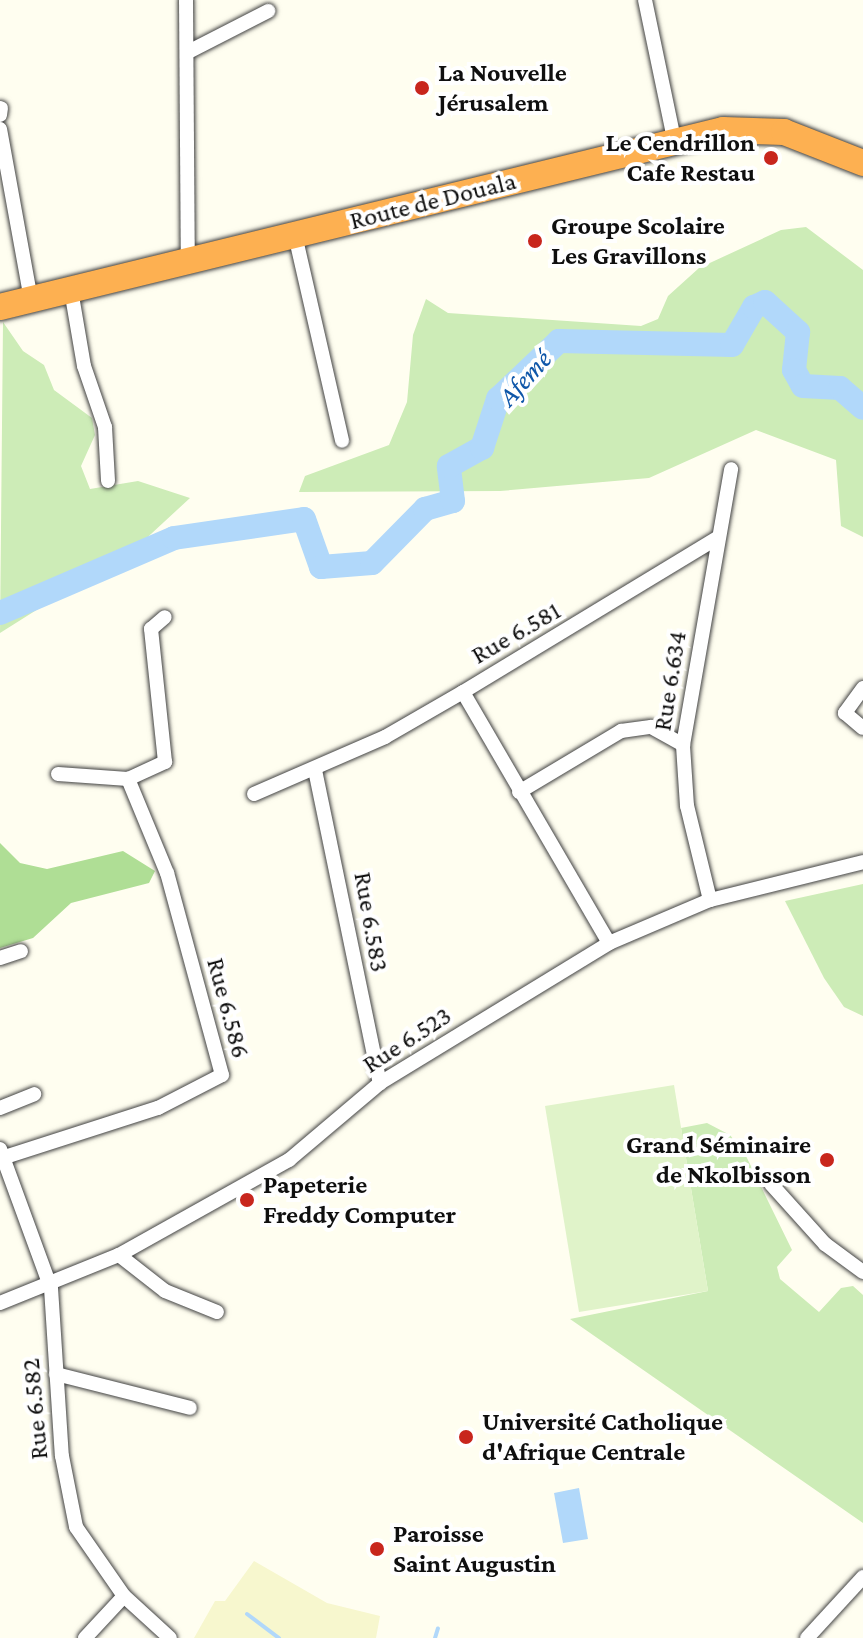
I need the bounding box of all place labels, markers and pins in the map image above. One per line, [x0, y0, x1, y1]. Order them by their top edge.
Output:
place label: La Nouvelle Jérusalem [438, 57, 567, 118]
marker: La Nouvelle Jérusalem [413, 79, 431, 97]
place label: Le Cendrillon Cafe Restau [605, 127, 755, 188]
marker: Le Cendrillon Cafe Restau [762, 149, 780, 167]
place label: Groupe Scolaire Les Gravillons [551, 210, 725, 272]
marker: Groupe Scolaire Les Gravillons [526, 232, 544, 250]
place label: Grand Séminaire de Nkolbisson [626, 1129, 811, 1190]
marker: Grand Séminaire de Nkolbisson [818, 1151, 836, 1169]
place label: Papeterie Freddy Computer [263, 1169, 456, 1230]
marker: Papeterie Freddy Computer [238, 1191, 256, 1209]
place label: Université Catholique d'Afrique Centrale [482, 1406, 723, 1468]
marker: Université Catholique d'Afrique Centrale [457, 1428, 475, 1446]
place label: Paroisse Saint Augustin [393, 1518, 556, 1580]
marker: Paroisse Saint Augustin [368, 1540, 386, 1558]

